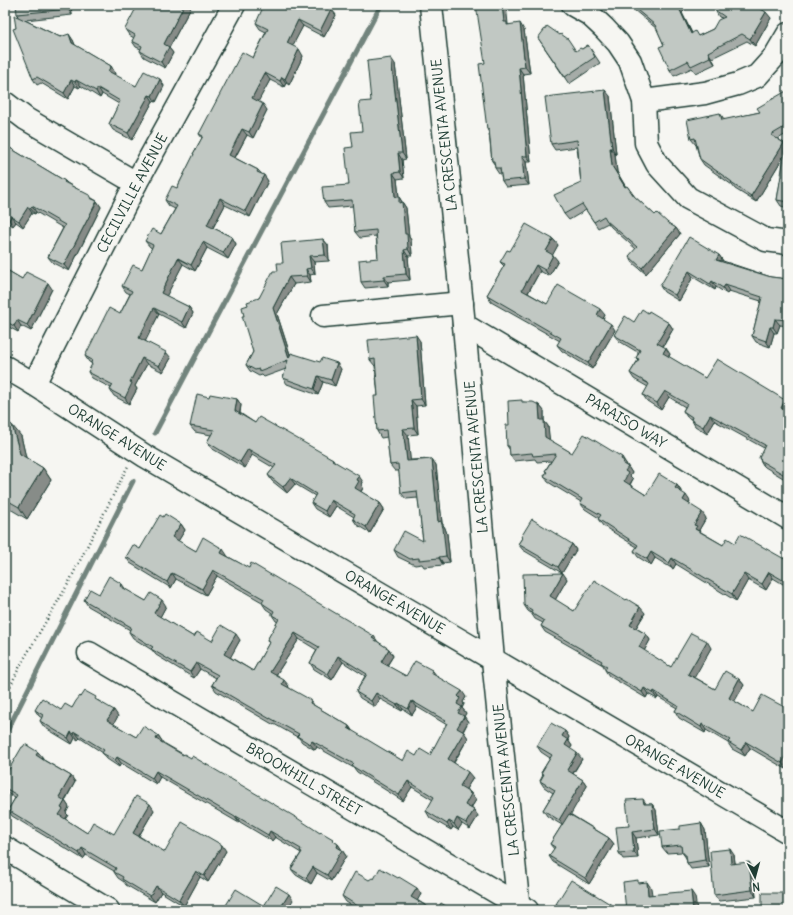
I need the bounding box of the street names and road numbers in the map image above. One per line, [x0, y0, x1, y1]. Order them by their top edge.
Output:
street label: LA CRESCENTA AVENUE [427, 58, 461, 212]
street label: CECILVILLE AVENUE [93, 130, 171, 256]
street label: LA CRESCENTA AVENUE [460, 380, 492, 534]
street label: PARAISO WAY [582, 390, 670, 452]
street label: ORANGE AVENUE [64, 399, 170, 475]
street label: ORANGE AVENUE [342, 566, 448, 638]
street label: LA CRESCENTA AVENUE [489, 703, 523, 857]
street label: ORANGE AVENUE [622, 730, 728, 802]
street label: BROOKHILL STREET [243, 739, 365, 819]

